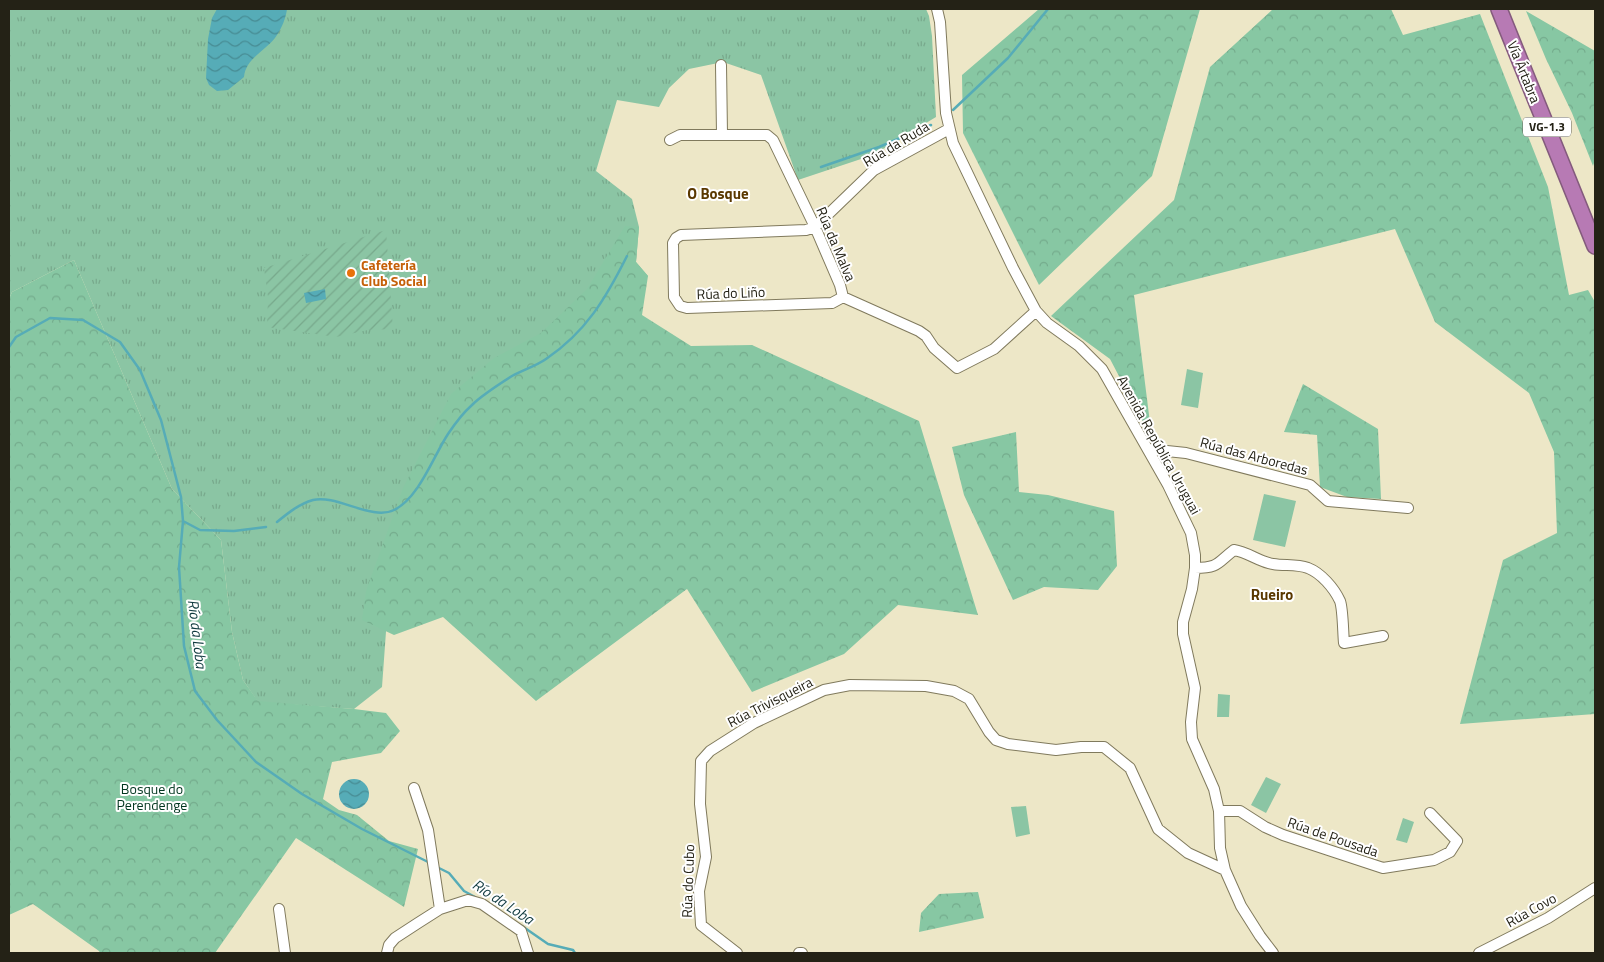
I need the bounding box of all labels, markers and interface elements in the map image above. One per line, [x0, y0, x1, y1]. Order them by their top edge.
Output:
street label: Vía Ártabra [1502, 37, 1546, 106]
street label: Rúa da Ruda [859, 116, 933, 172]
road number: VG-1.3 [1523, 118, 1571, 136]
district label: O Bosque [687, 182, 749, 205]
street label: Rúa da Malva [811, 203, 862, 284]
place label: Cafetería Club Social [361, 254, 427, 291]
marker: Cafetería Club Social [345, 267, 357, 279]
street label: Rúa do Liño [696, 281, 766, 304]
street label: Avenida República Uruguai [1112, 371, 1206, 518]
street label: Rúa das Arboredas [1198, 431, 1310, 480]
district label: Rueiro [1251, 583, 1293, 606]
water label: Río da Loba [182, 598, 213, 671]
street label: Rúa Trivisqueira [723, 671, 816, 732]
park label: Bosque do Perendenge [117, 778, 187, 815]
street label: Rúa de Pousada [1285, 811, 1381, 862]
street label: Rúa do Cubo [676, 844, 699, 918]
water label: Río da Loba [468, 873, 540, 931]
street label: Rúa Covo [1502, 887, 1560, 932]

